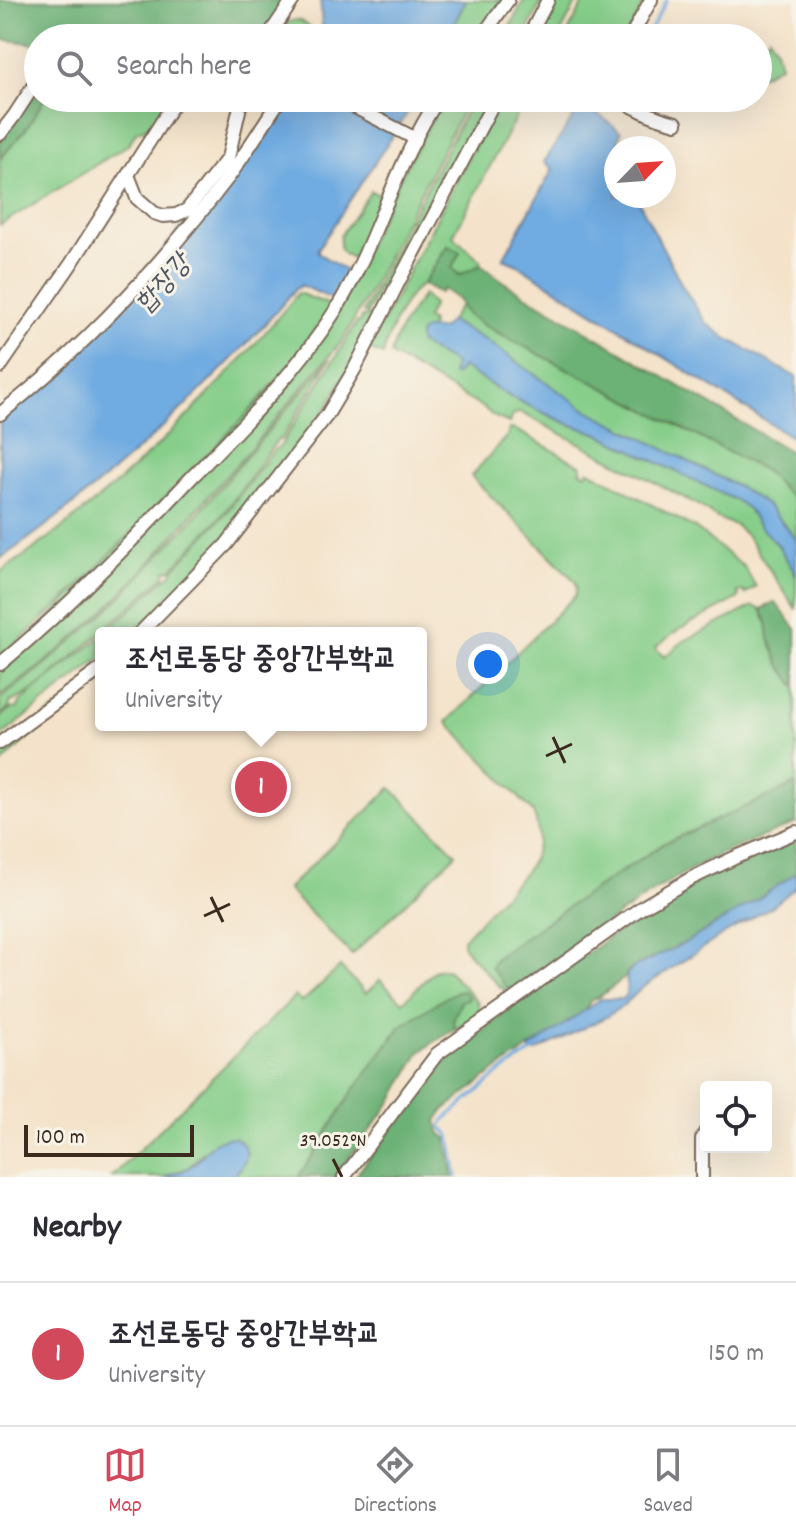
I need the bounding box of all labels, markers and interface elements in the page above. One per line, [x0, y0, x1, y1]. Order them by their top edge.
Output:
search box [24, 24, 772, 112]
icon: search [52, 46, 96, 90]
text: Search here [116, 47, 252, 90]
north arrow [604, 136, 676, 208]
water label: 합장강 [128, 244, 205, 323]
popup [95, 627, 427, 731]
text: 조선로동당 중앙간부학교 [125, 640, 397, 683]
your location [468, 644, 508, 684]
text: University [125, 683, 222, 720]
pin: 1 [235, 757, 287, 817]
map controls [700, 1081, 772, 1153]
button: locate [700, 1081, 772, 1153]
scale bar [24, 1121, 194, 1157]
text: 100 m [36, 1123, 85, 1154]
text: 39.052°N [300, 1128, 366, 1156]
text: Nearby [32, 1205, 121, 1254]
text: 조선로동당 중앙간부학교 [108, 1315, 380, 1358]
text: 1 [55, 1336, 61, 1373]
text: 150 m [708, 1336, 764, 1373]
text: University [108, 1358, 205, 1395]
tab: Map [103, 1443, 147, 1522]
tab: Directions [354, 1443, 437, 1522]
tab: Saved [644, 1443, 693, 1522]

